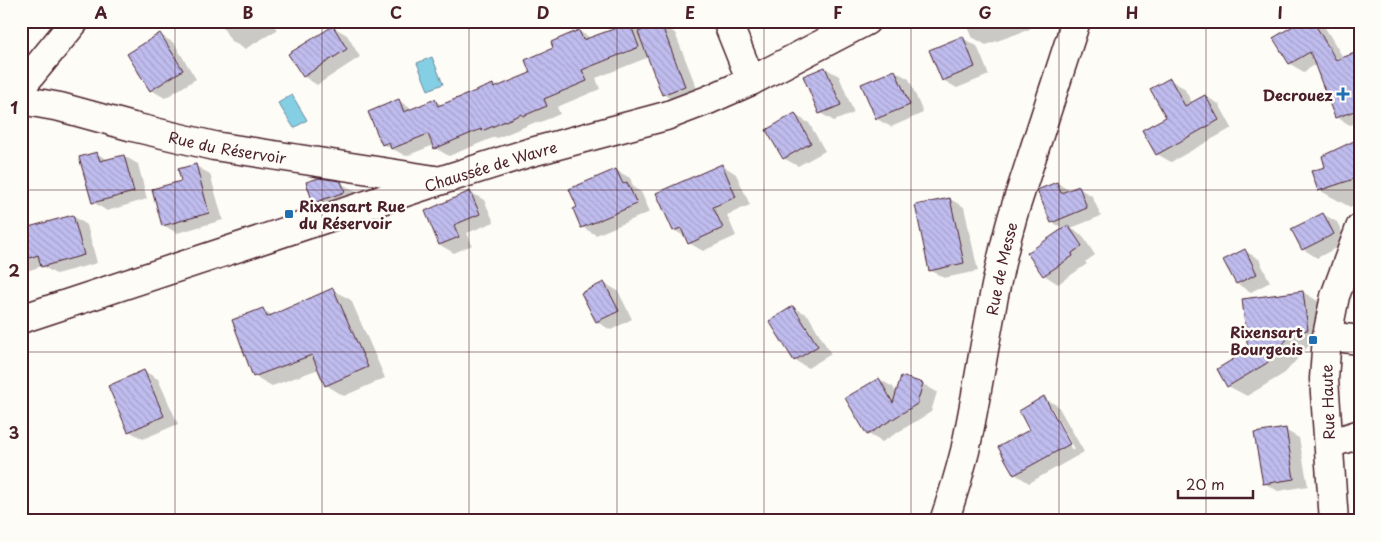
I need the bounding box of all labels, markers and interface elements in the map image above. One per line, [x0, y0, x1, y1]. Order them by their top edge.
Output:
text: A [95, 0, 108, 24]
text: B [243, 0, 254, 24]
text: C [390, 0, 402, 24]
text: D [537, 0, 549, 24]
text: E [685, 0, 695, 24]
text: F [833, 0, 843, 24]
text: G [978, 0, 992, 24]
text: H [1126, 0, 1138, 24]
text: I [1277, 0, 1283, 24]
place label: Decrouez [1262, 83, 1333, 106]
marker: Decrouez [1337, 88, 1349, 100]
text: 1 [10, 95, 18, 119]
street label: Rue du Réservoir [166, 124, 288, 169]
street label: Chaussée de Wavre [421, 134, 559, 197]
place label: Rixensart Rue du Réservoir [299, 194, 406, 234]
marker: Rixensart Rue du Réservoir [283, 208, 295, 220]
street label: Rue de Messe [979, 219, 1022, 317]
text: 2 [8, 258, 20, 282]
place label: Rixensart Bourgeois [1230, 320, 1303, 360]
marker: Rixensart Bourgeois [1307, 334, 1319, 346]
street label: Rue Haute [1314, 364, 1340, 440]
text: 3 [9, 420, 19, 444]
scale bar [1178, 467, 1254, 499]
text: 20 m [1186, 472, 1225, 495]

